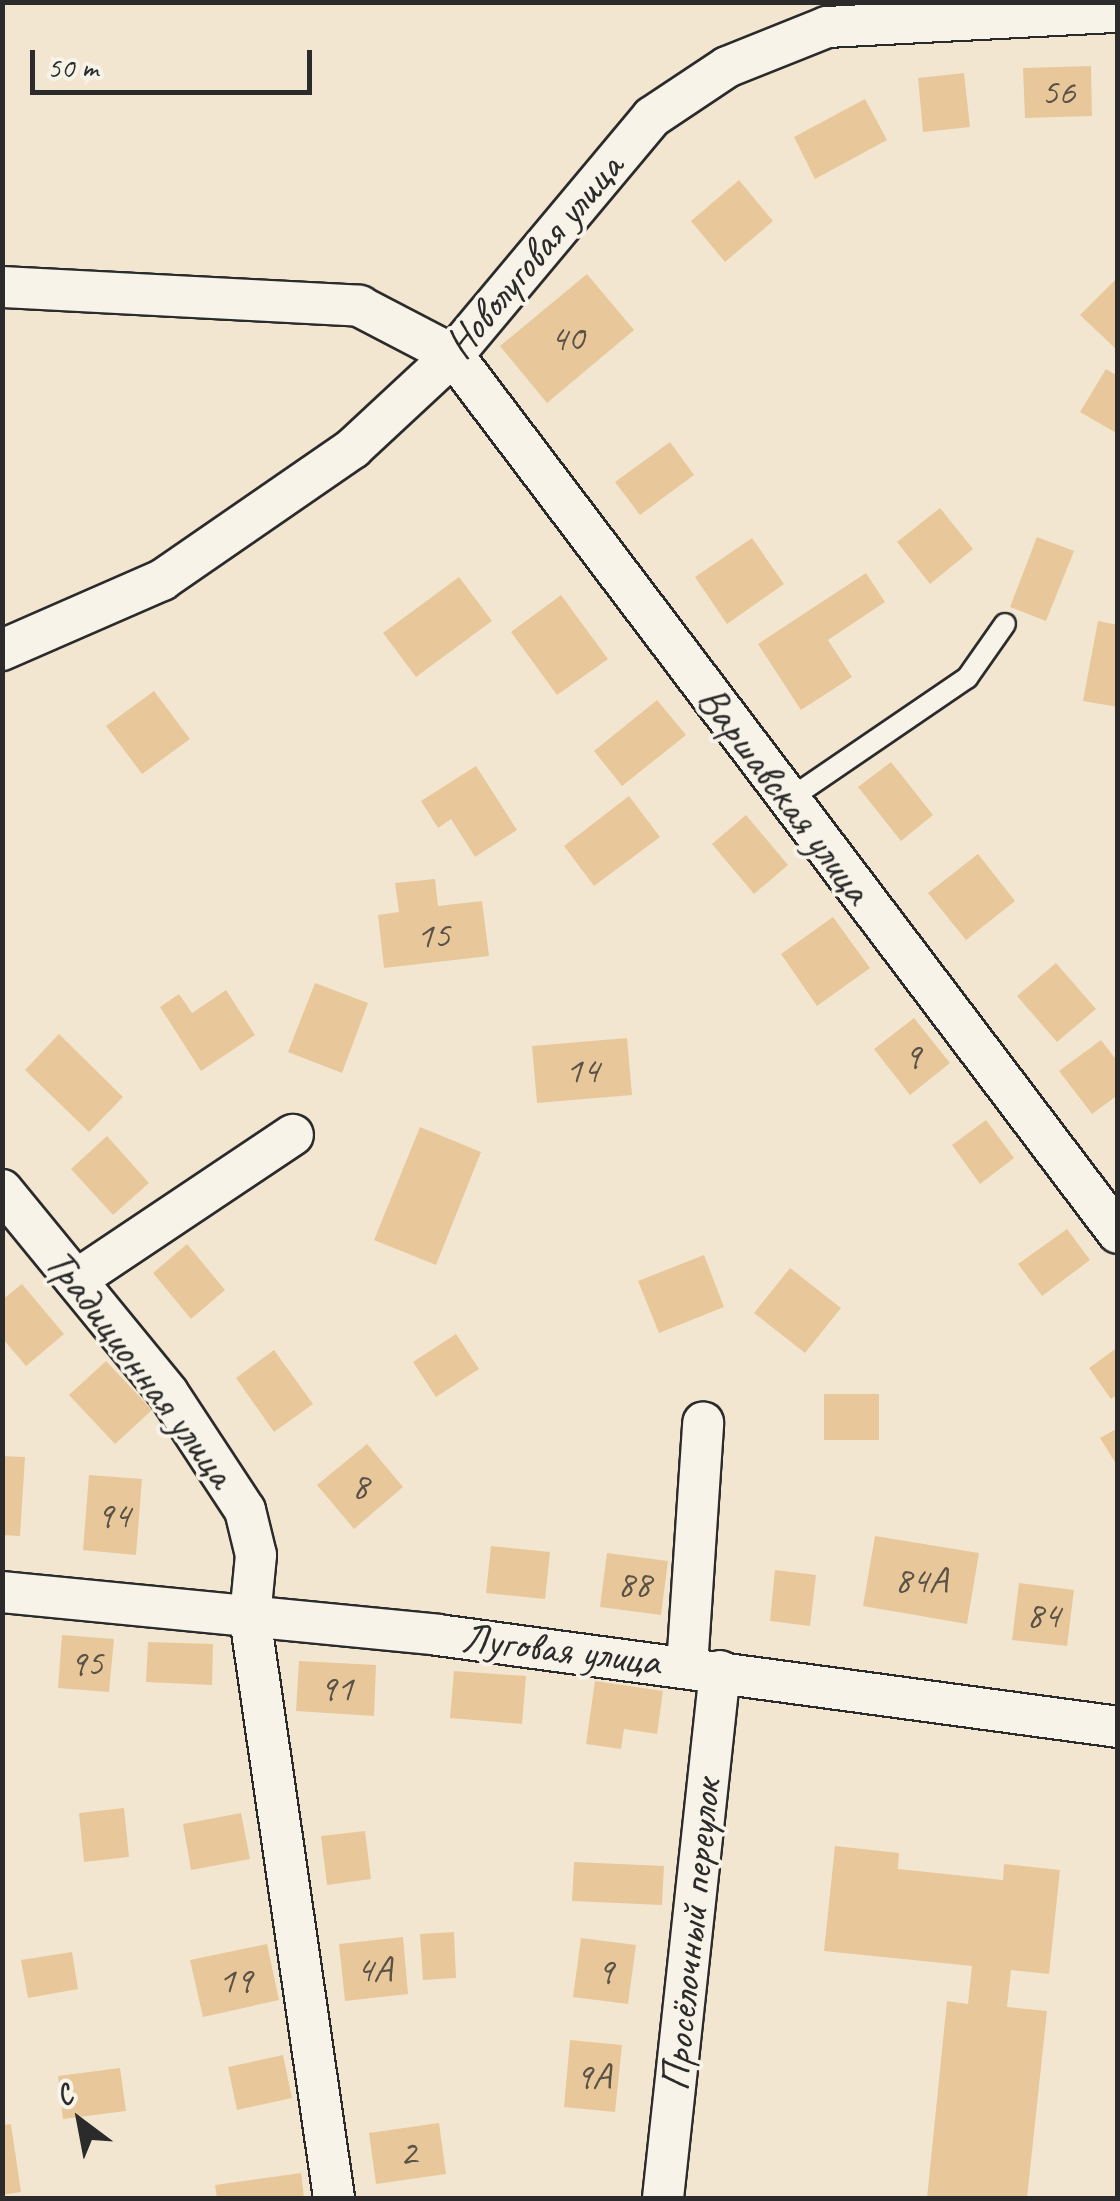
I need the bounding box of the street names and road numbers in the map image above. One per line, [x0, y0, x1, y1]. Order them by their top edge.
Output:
street label: Новолуговая улица [434, 143, 634, 369]
street label: Варшавская улица [685, 675, 883, 915]
street label: Традиционная улица [34, 1239, 246, 1497]
street label: Луговая улица [458, 1613, 664, 1687]
street label: Просёлочный переулок [650, 1777, 732, 2093]

